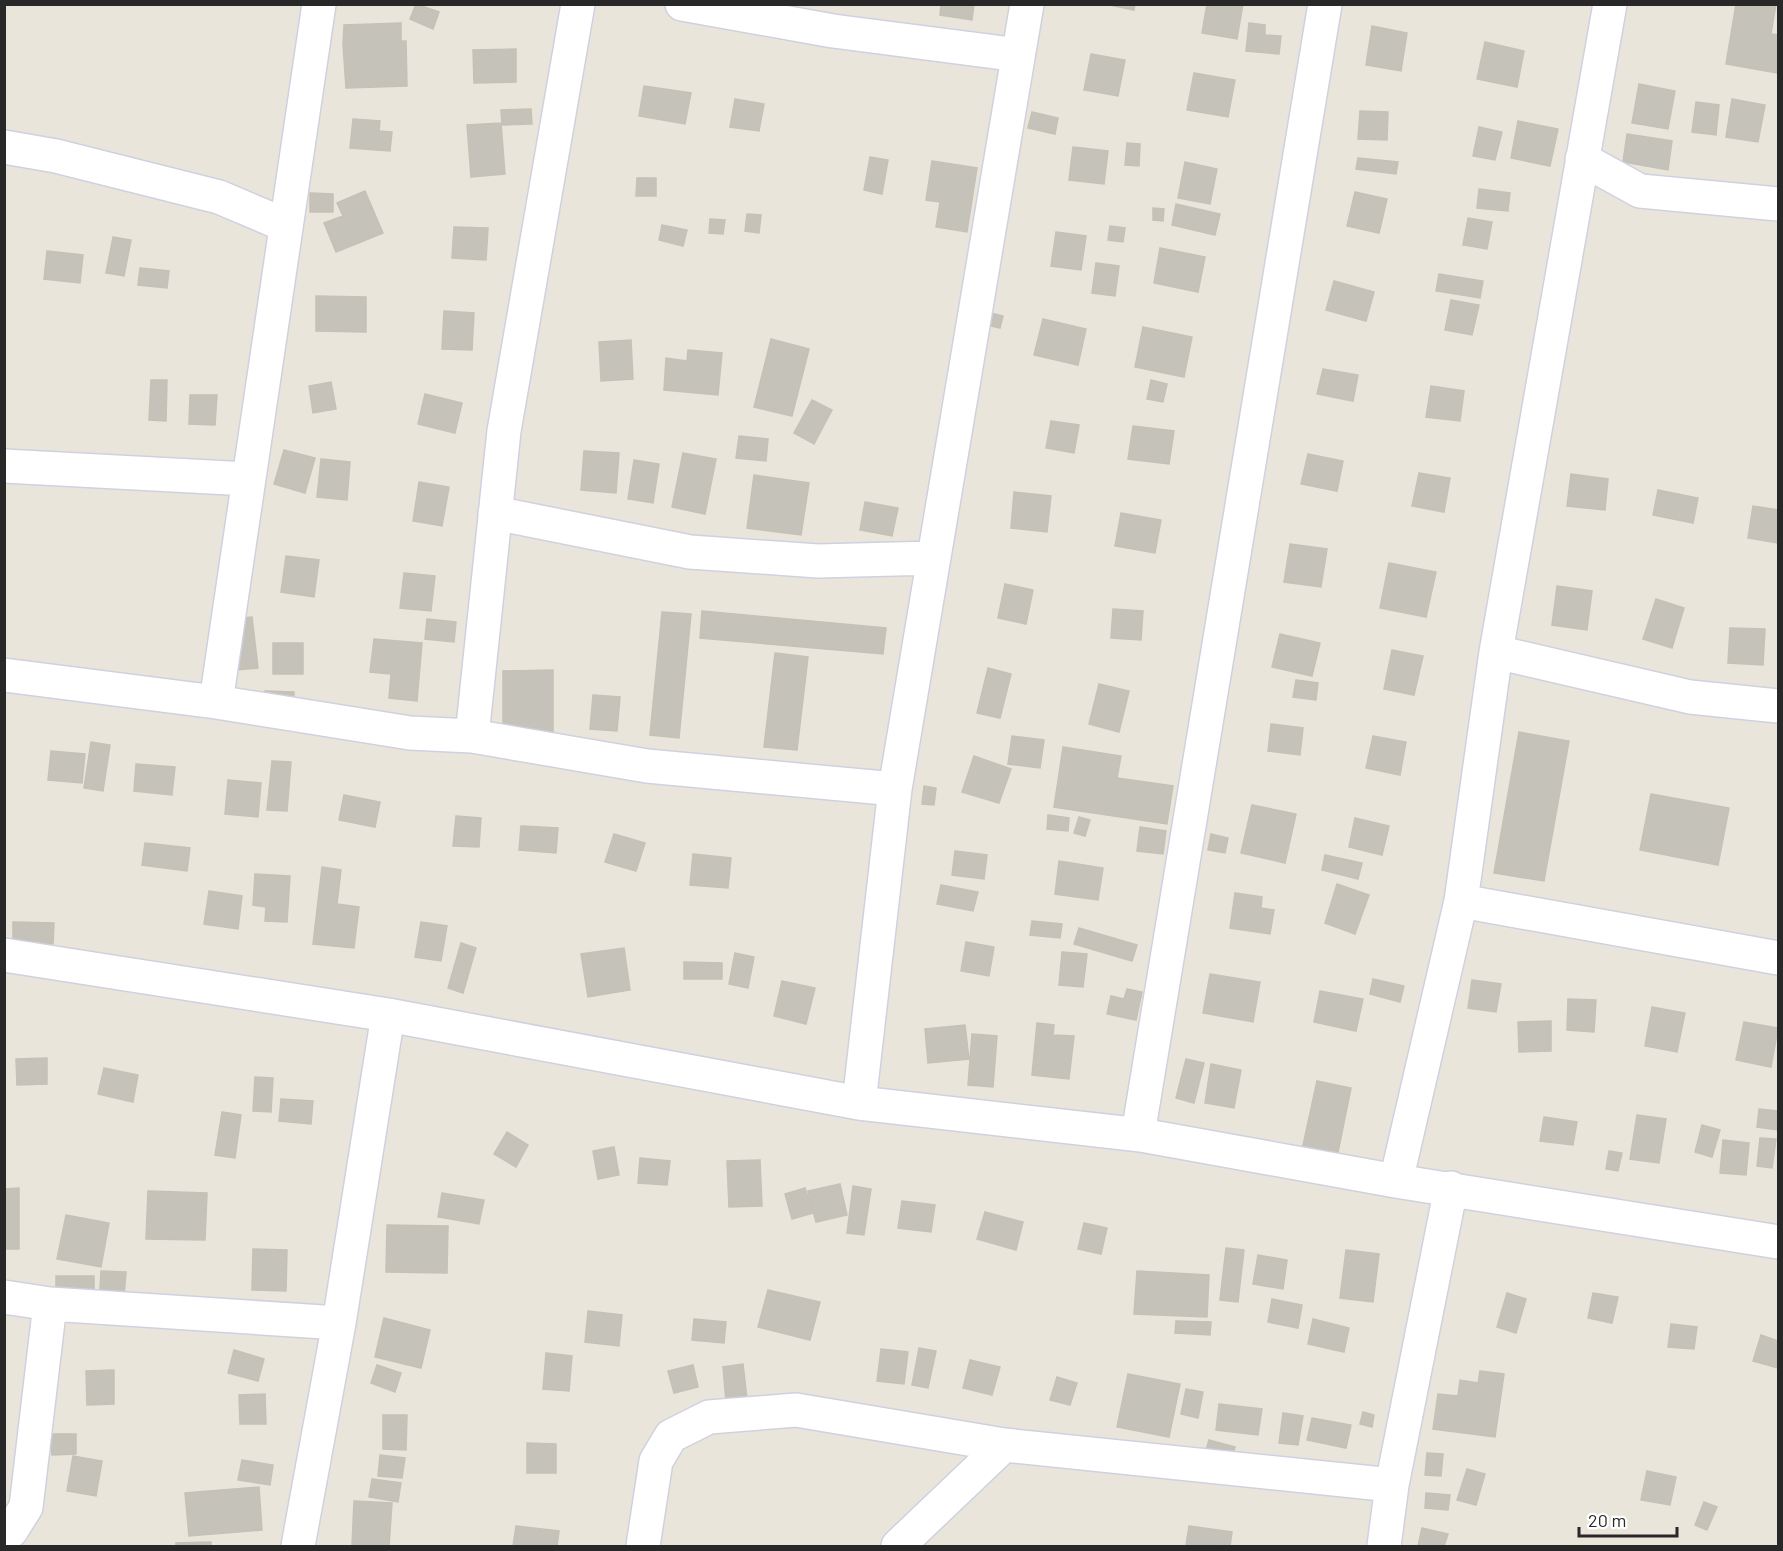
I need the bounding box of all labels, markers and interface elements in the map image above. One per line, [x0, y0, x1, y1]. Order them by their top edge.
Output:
scale bar [1579, 1500, 1676, 1538]
text: 20 m [1588, 1509, 1626, 1531]

